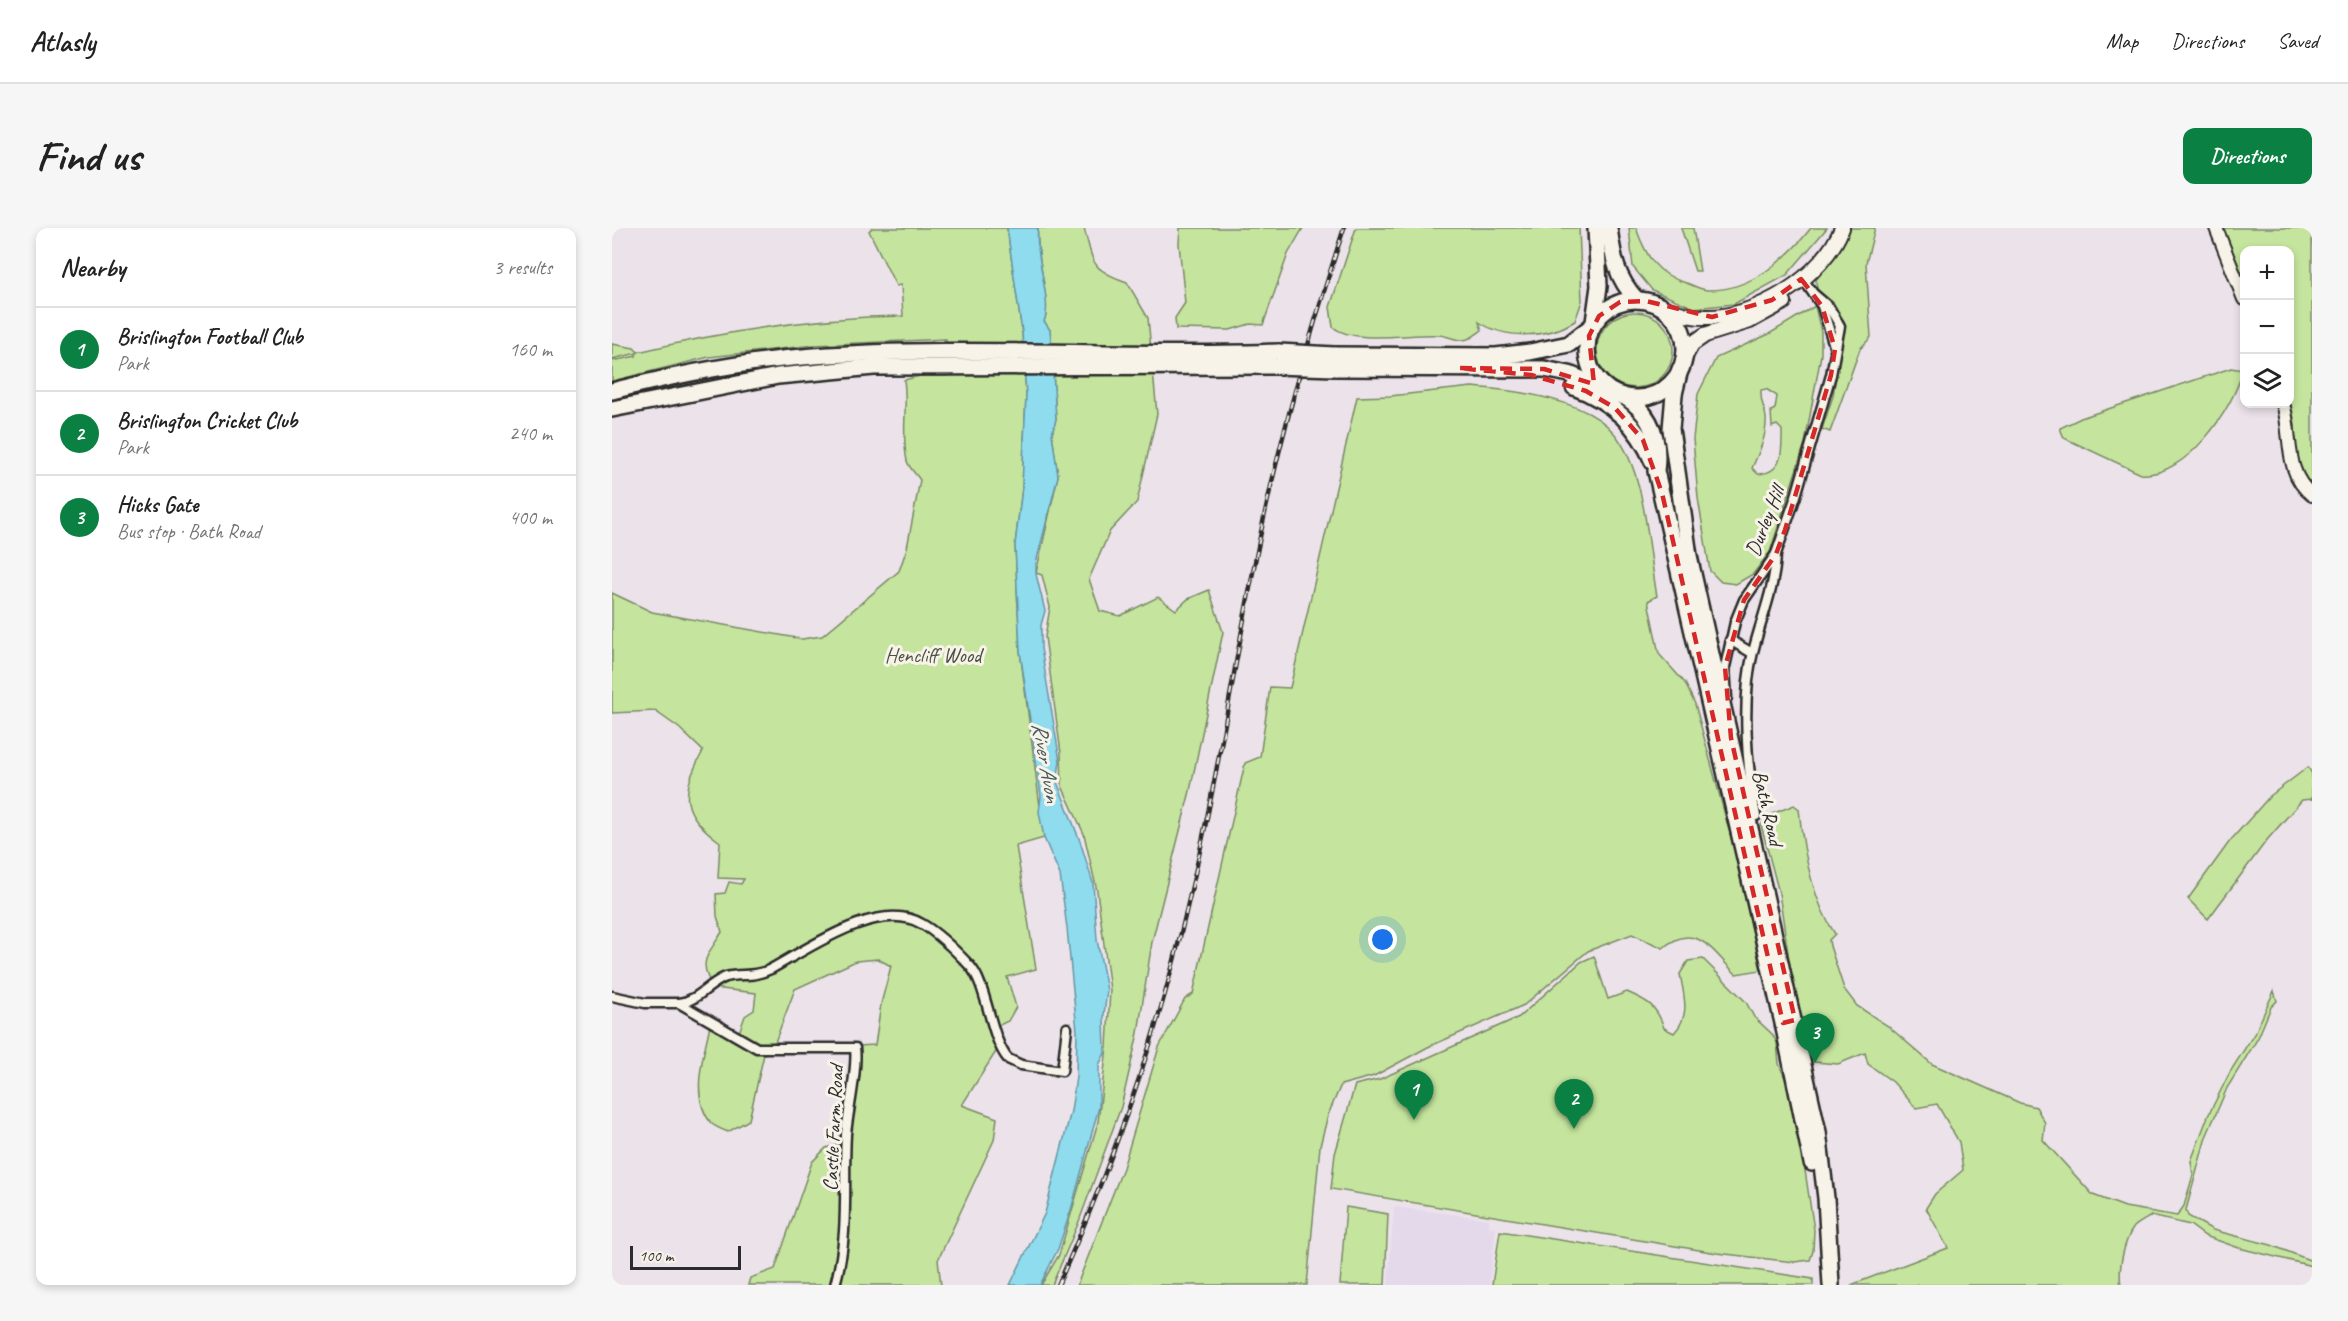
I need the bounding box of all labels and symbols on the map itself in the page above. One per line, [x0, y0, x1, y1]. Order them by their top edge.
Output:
street label: Durley Hill [1739, 479, 1792, 560]
park label: Hencliff Wood [885, 642, 985, 668]
water label: River Avon [1025, 720, 1067, 806]
street label: Bath Road [1747, 768, 1790, 851]
your location [1368, 925, 1397, 954]
pin: 3 [1796, 1014, 1834, 1063]
street label: Castle Farm Road [817, 1062, 849, 1192]
pin: 1 [1394, 1070, 1434, 1120]
pin: 2 [1554, 1080, 1594, 1129]
scale bar [630, 1243, 741, 1270]

